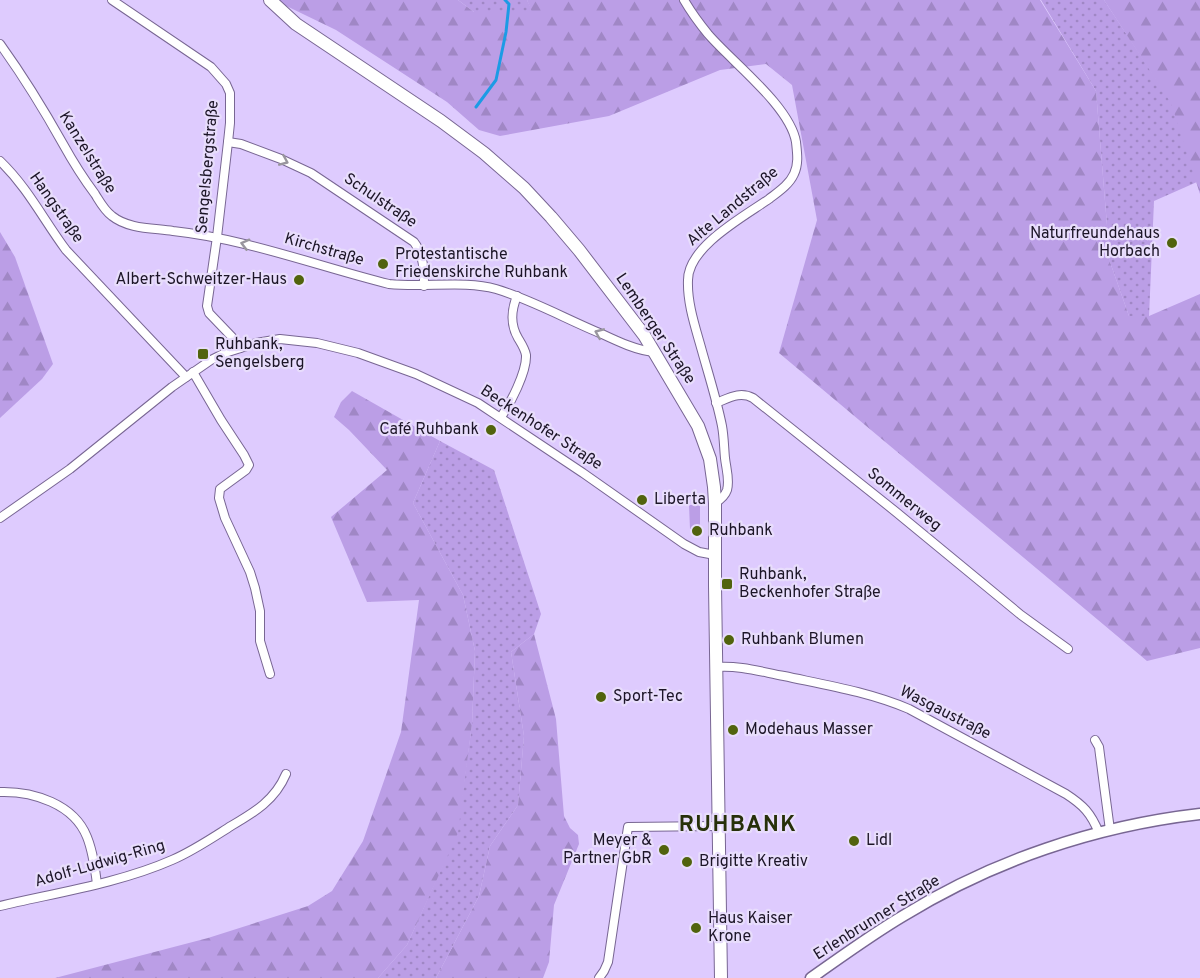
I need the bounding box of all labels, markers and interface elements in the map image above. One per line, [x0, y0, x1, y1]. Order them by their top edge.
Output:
street label: Sengelsbergstraße [192, 99, 224, 235]
street label: Kanzelstraße [54, 108, 120, 198]
one-way arrow [277, 154, 288, 166]
street label: Alte Landstraße [683, 163, 783, 251]
street label: Hangstraße [24, 169, 88, 247]
street label: Schulstraße [340, 169, 420, 233]
place label: Naturfreundehaus Horbach [1030, 224, 1160, 262]
street label: Kirchstraße [282, 229, 366, 271]
marker: Naturfreundehaus Horbach [1165, 236, 1179, 250]
one-way arrow [240, 238, 250, 251]
place label: Protestantische Friedenskirche Ruhbank [395, 245, 568, 283]
marker: Protestantische Friedenskirche Ruhbank [376, 257, 390, 271]
place label: Albert-Schweitzer-Haus [116, 270, 287, 290]
street label: Lemberger Straße [611, 270, 699, 388]
marker: Albert-Schweitzer-Haus [292, 273, 306, 287]
one-way arrow [595, 328, 606, 340]
place label: Ruhbank, Sengelsberg [215, 335, 304, 373]
marker: Ruhbank, Sengelsberg [196, 347, 210, 361]
street label: Beckenhofer Straße [476, 381, 606, 475]
place label: Café Ruhbank [379, 420, 479, 440]
marker: Café Ruhbank [484, 423, 498, 437]
street label: Sommerweg [863, 464, 945, 536]
place label: Liberta [654, 490, 706, 510]
marker: Liberta [635, 493, 649, 507]
place label: Ruhbank [709, 521, 773, 541]
marker: Ruhbank [690, 524, 704, 538]
place label: Ruhbank, Beckenhofer Straße [739, 565, 881, 603]
marker: Ruhbank, Beckenhofer Straße [720, 577, 734, 591]
place label: Ruhbank Blumen [741, 630, 864, 650]
marker: Ruhbank Blumen [722, 633, 736, 647]
street label: Wasgaustraße [896, 681, 994, 745]
place label: Sport-Tec [613, 687, 683, 707]
marker: Sport-Tec [594, 690, 608, 704]
place label: Modehaus Masser [745, 720, 873, 740]
marker: Modehaus Masser [726, 723, 740, 737]
district label: RUHBANK [679, 812, 797, 839]
place label: Meyer & Partner GbR [563, 831, 652, 869]
place label: Lidl [866, 831, 892, 851]
marker: Lidl [847, 834, 861, 848]
street label: Adolf-Ludwig-Ring [32, 836, 168, 892]
marker: Meyer & Partner GbR [657, 843, 671, 857]
place label: Brigitte Kreativ [699, 852, 808, 872]
marker: Brigitte Kreativ [680, 855, 694, 869]
street label: Erlenbrunner Straße [810, 871, 944, 965]
place label: Haus Kaiser Krone [708, 909, 793, 947]
marker: Haus Kaiser Krone [689, 921, 703, 935]

